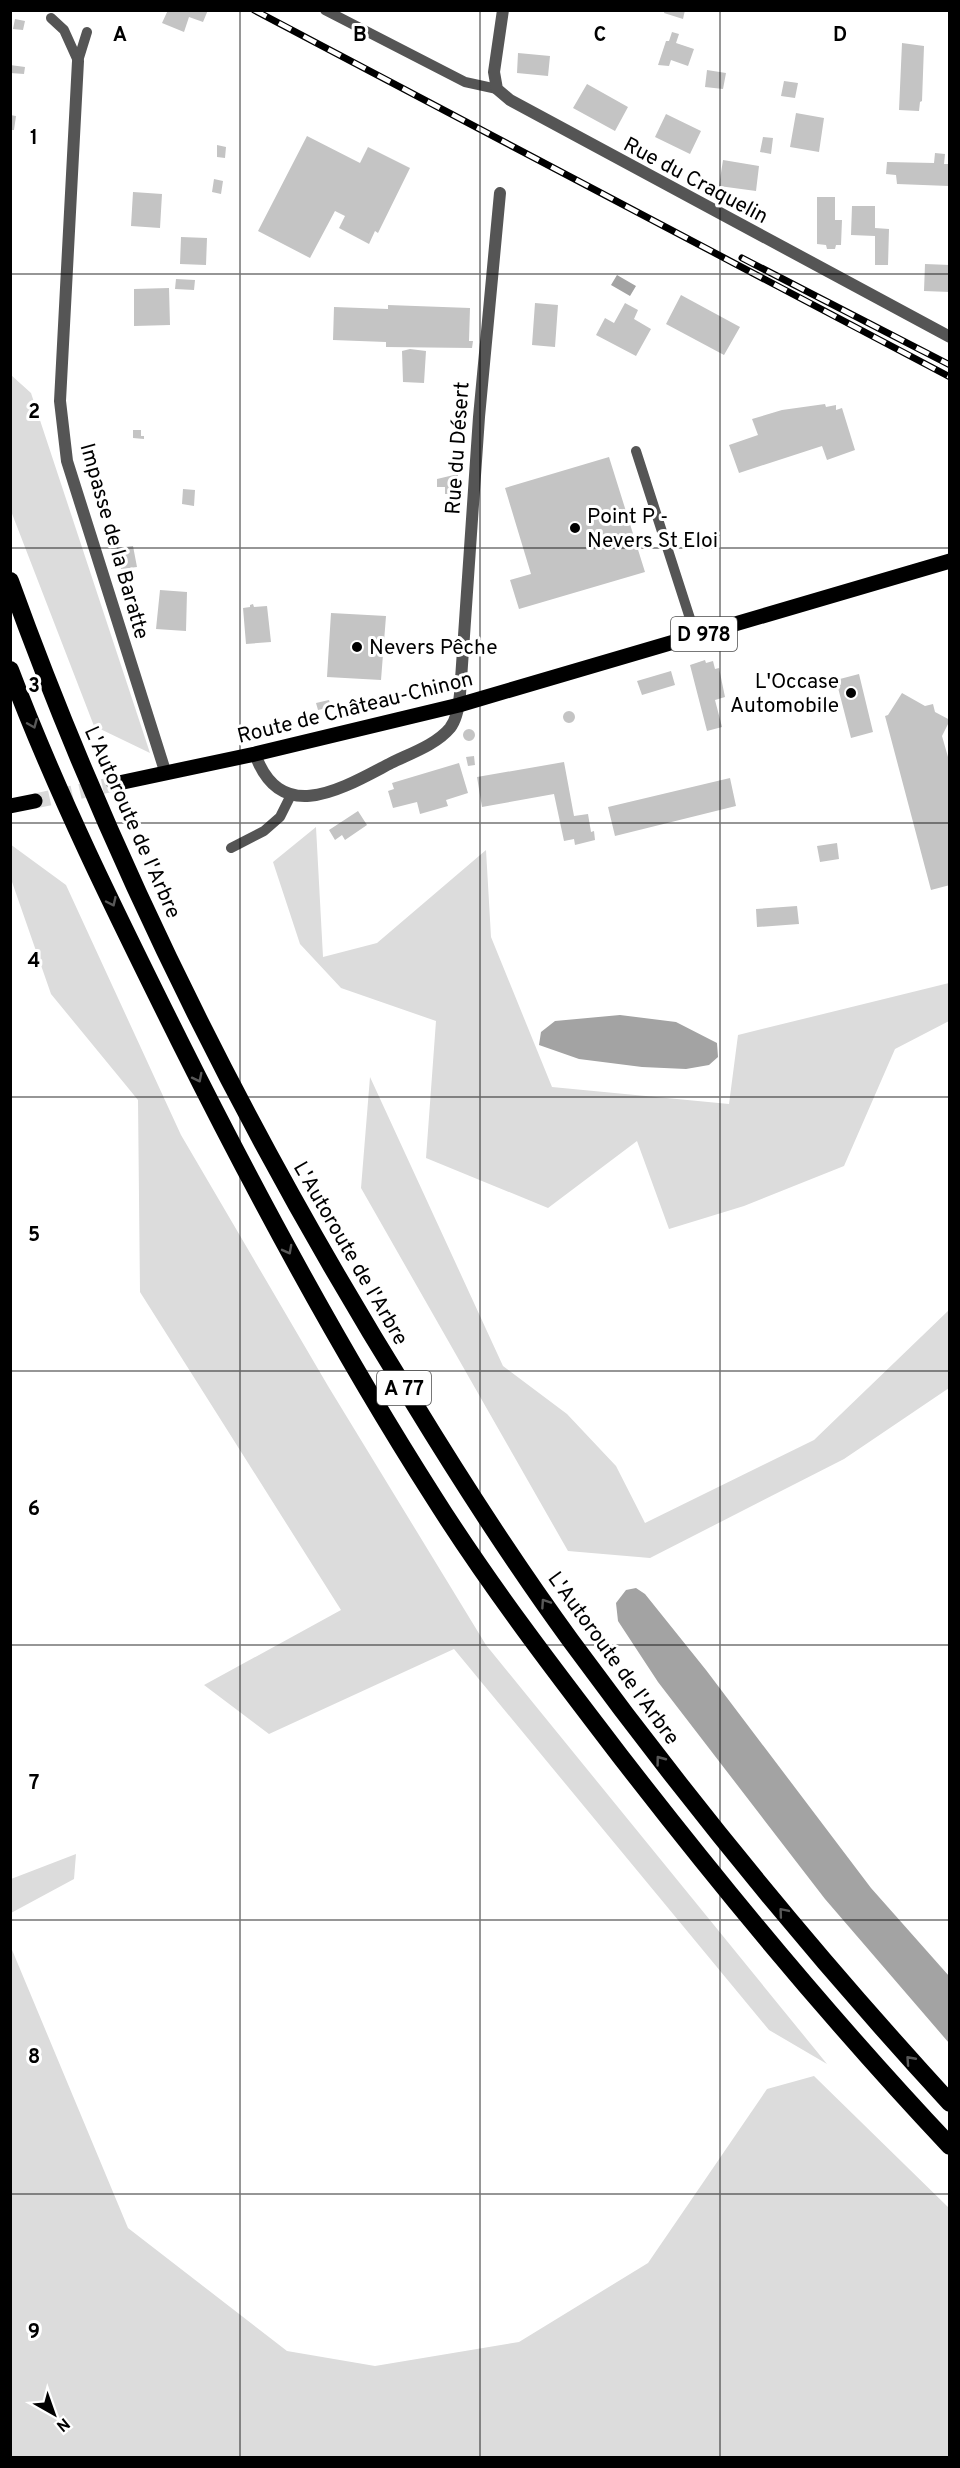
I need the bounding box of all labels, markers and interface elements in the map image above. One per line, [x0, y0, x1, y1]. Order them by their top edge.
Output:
text: A [113, 23, 127, 49]
text: B [353, 23, 367, 49]
text: C [594, 23, 606, 49]
text: D [833, 23, 847, 49]
text: 1 [30, 126, 38, 152]
street label: Rue du Craquelin [618, 132, 772, 231]
street label: Rue du Désert [440, 381, 477, 515]
text: 2 [28, 400, 40, 426]
street label: Impasse de la Baratte [73, 440, 154, 643]
place label: Point P - Nevers St Eloi [587, 504, 718, 555]
marker: Point P - Nevers St Eloi [568, 521, 582, 535]
road number: D 978 [671, 617, 737, 651]
place label: Nevers Pêche [369, 635, 498, 662]
marker: Nevers Pêche [350, 640, 364, 654]
street label: Route de Château-Chinon [235, 666, 476, 751]
place label: L'Occase Automobile [730, 669, 839, 720]
text: 3 [28, 674, 40, 700]
marker: L'Occase Automobile [844, 686, 858, 700]
one-way arrow [26, 718, 38, 729]
street label: L'Autoroute de l'Arbre [77, 722, 186, 923]
one-way arrow [105, 896, 117, 907]
text: 4 [28, 949, 40, 975]
one-way arrow [191, 1071, 202, 1082]
street label: L'Autoroute de l'Arbre [286, 1157, 413, 1350]
text: 5 [28, 1223, 40, 1249]
one-way arrow [281, 1244, 292, 1255]
road number: A 77 [377, 1371, 431, 1405]
text: 6 [28, 1497, 40, 1523]
street label: L'Autoroute de l'Arbre [541, 1567, 685, 1751]
one-way arrow [541, 1599, 552, 1610]
one-way arrow [657, 1756, 668, 1767]
text: 7 [29, 1771, 39, 1797]
one-way arrow [779, 1908, 790, 1919]
text: 8 [28, 2045, 40, 2071]
one-way arrow [906, 2056, 917, 2066]
text: 9 [28, 2320, 40, 2346]
north arrow [24, 2384, 84, 2444]
text: N [52, 2413, 73, 2435]

